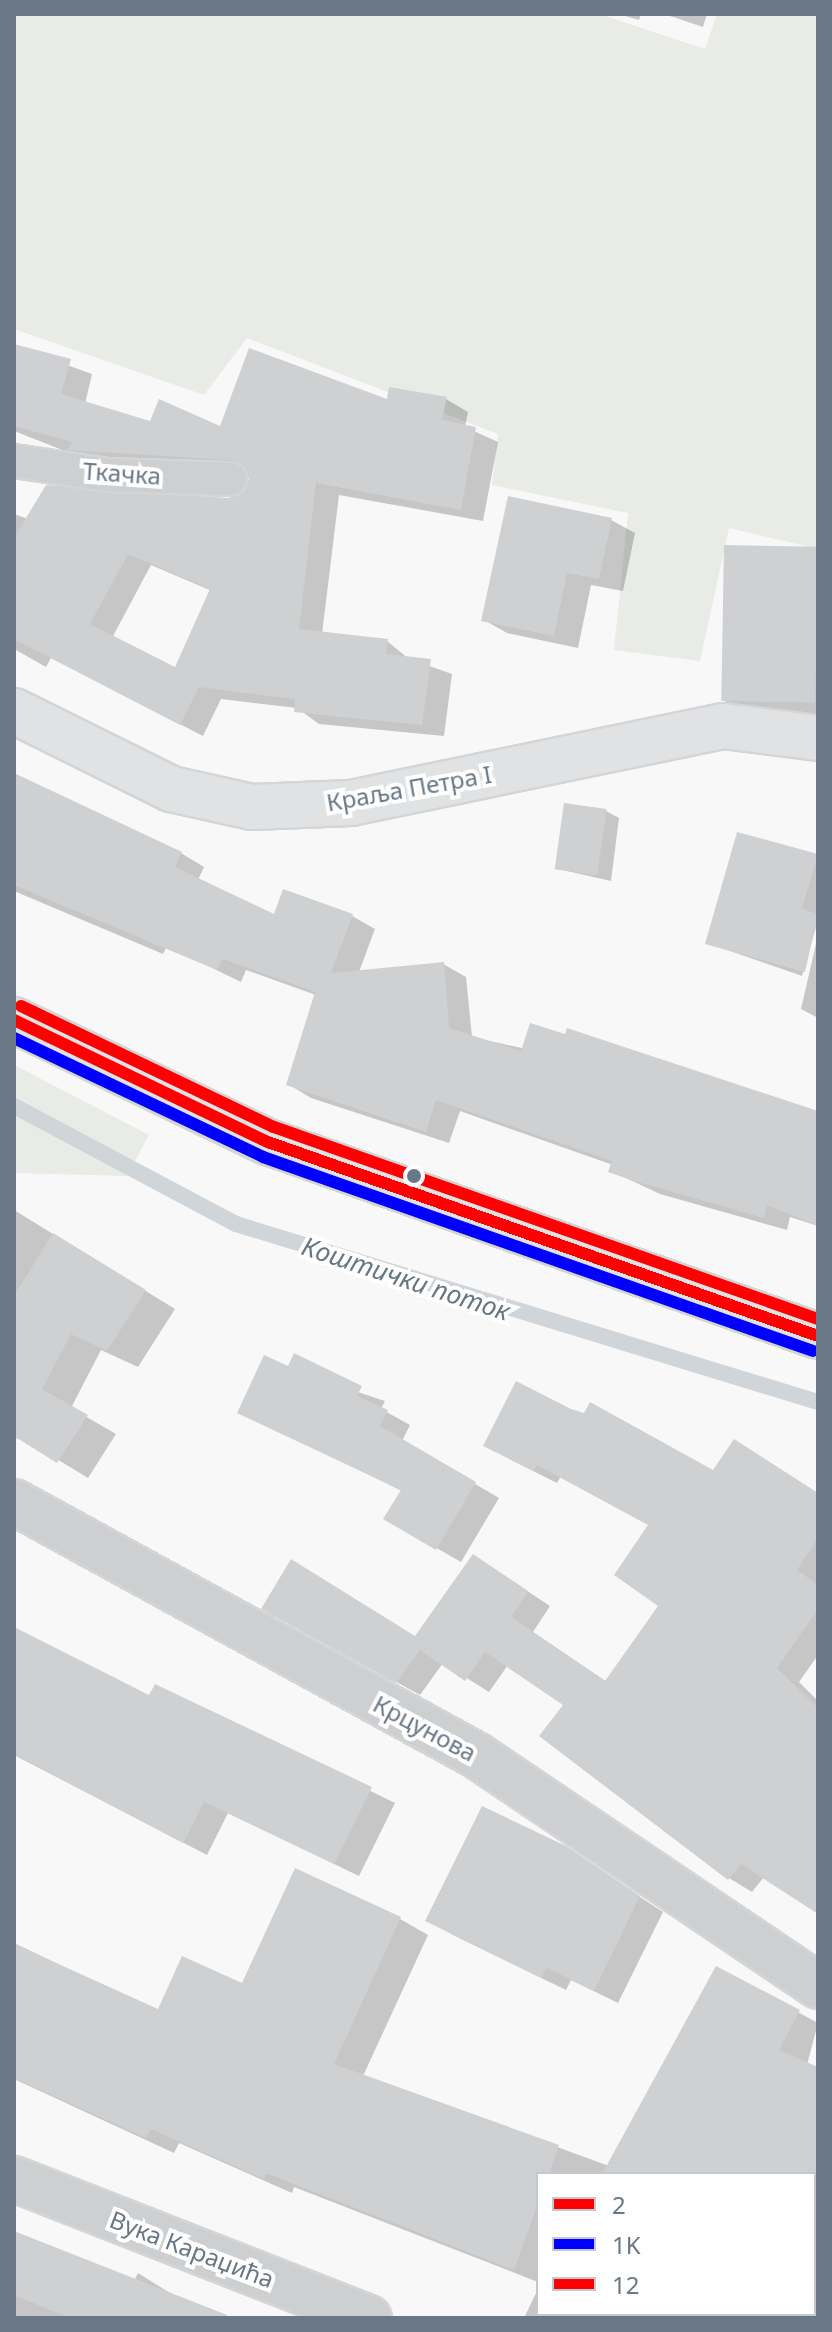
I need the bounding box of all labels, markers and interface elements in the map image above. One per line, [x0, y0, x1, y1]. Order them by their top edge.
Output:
street label: Ткачка [82, 456, 162, 490]
street label: Краља Петра I [324, 759, 494, 817]
unlabelled marker [406, 1168, 422, 1184]
water label: Коштички поток [298, 1231, 514, 1327]
street label: Крцунова [369, 1689, 481, 1767]
legend [536, 2172, 816, 2316]
text: 2 [612, 2188, 626, 2221]
street label: Вука Караџића [106, 2205, 278, 2293]
text: 1K [612, 2228, 641, 2261]
text: 12 [612, 2268, 639, 2301]

